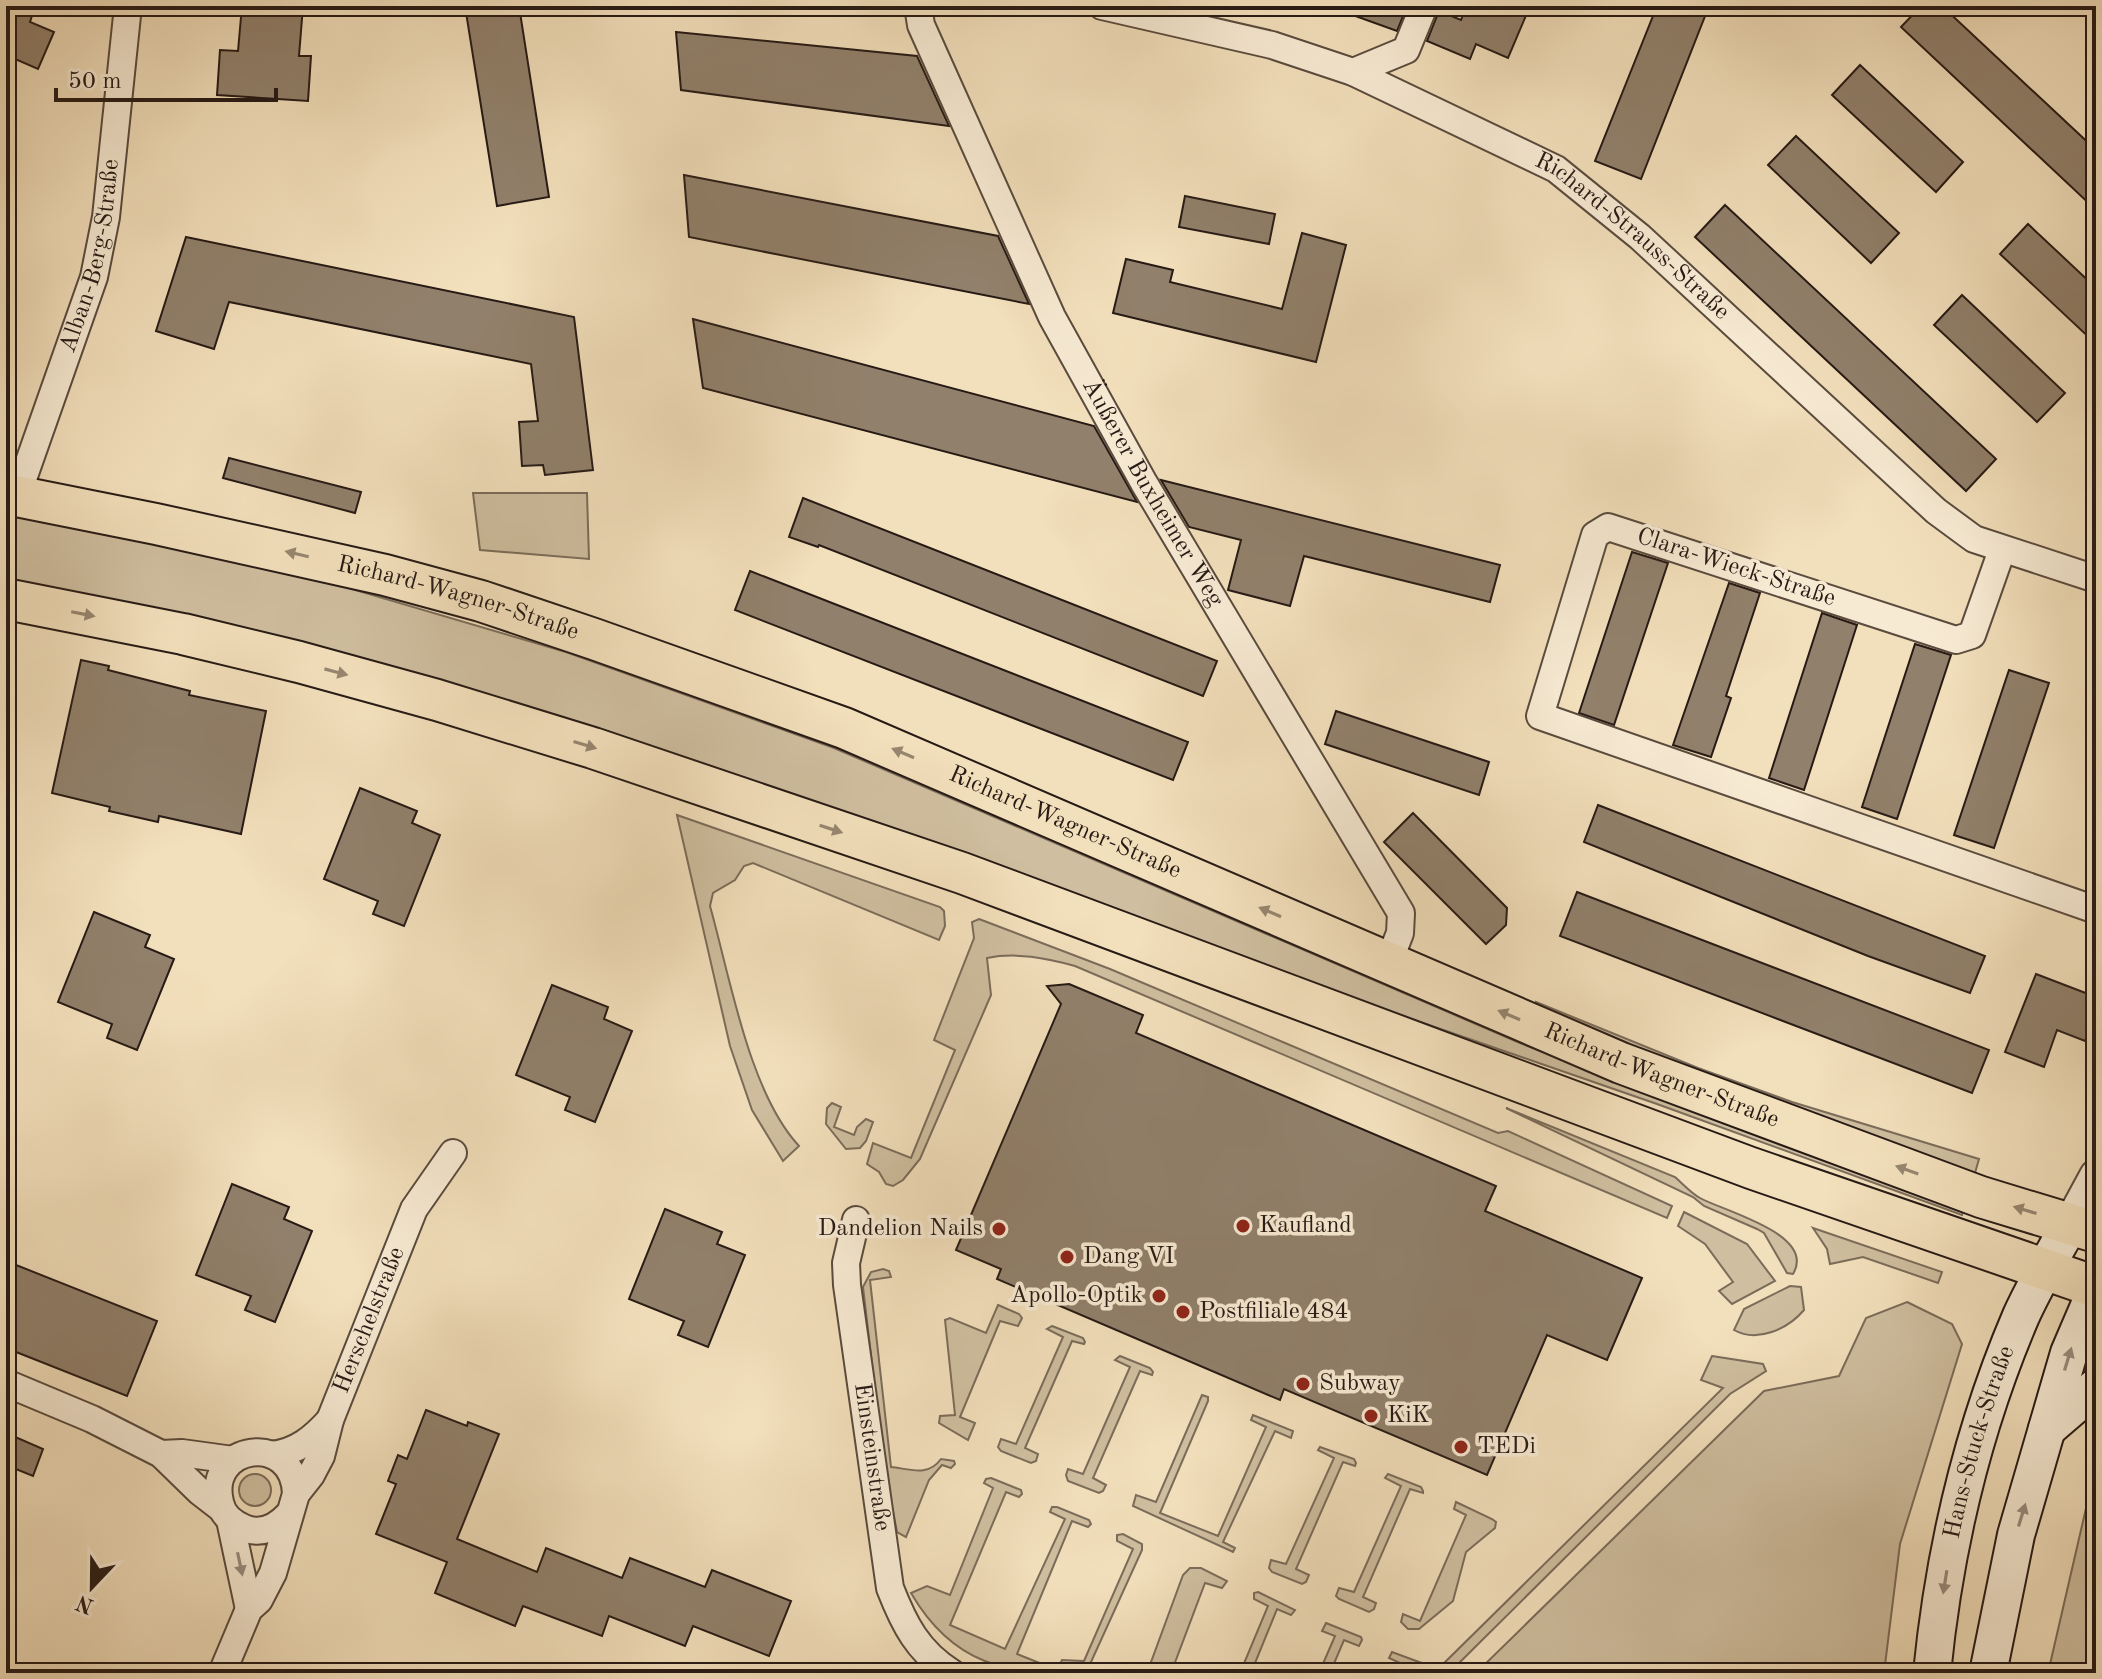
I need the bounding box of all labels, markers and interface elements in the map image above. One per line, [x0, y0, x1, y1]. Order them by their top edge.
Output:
scale bar [56, 52, 276, 102]
text: 50 m [68, 70, 122, 94]
street label: Richard-Strauss-Straße [1531, 149, 1734, 325]
street label: Alban-Berg-Straße [56, 158, 124, 356]
street label: Äußerer Buxheimer Weg [1077, 374, 1227, 611]
street label: Clara-Wieck-Straße [1634, 525, 1838, 611]
one-way arrow [284, 547, 309, 560]
street label: Richard-Wagner-Straße [335, 553, 582, 645]
one-way arrow [70, 608, 95, 621]
one-way arrow [323, 667, 348, 679]
one-way arrow [574, 740, 598, 752]
one-way arrow [891, 747, 914, 760]
street label: Richard-Wagner-Straße [945, 763, 1184, 884]
one-way arrow [820, 824, 844, 836]
one-way arrow [1258, 906, 1281, 919]
one-way arrow [1497, 1008, 1520, 1021]
street label: Richard-Wagner-Straße [1540, 1019, 1782, 1133]
one-way arrow [1895, 1163, 1919, 1176]
one-way arrow [2013, 1204, 2037, 1216]
place label: Kaufland [1259, 1214, 1352, 1238]
place label: Dandelion Nails [818, 1217, 983, 1241]
marker: Kaufland [1234, 1217, 1252, 1235]
marker: Dandelion Nails [990, 1220, 1008, 1238]
street label: Herschelstraße [330, 1244, 410, 1397]
place label: Dang VI [1083, 1245, 1174, 1269]
marker: Dang VI [1058, 1248, 1076, 1266]
place label: Apollo-Optik [1010, 1284, 1143, 1308]
marker: Apollo-Optik [1150, 1287, 1168, 1305]
place label: Postfiliale 484 [1199, 1300, 1348, 1324]
marker: Postfiliale 484 [1174, 1303, 1192, 1321]
street label: Hans-Stuck-Straße [1941, 1343, 2020, 1541]
one-way arrow [2062, 1346, 2075, 1370]
place label: Subway [1319, 1372, 1401, 1396]
marker: Subway [1294, 1375, 1312, 1393]
street label: Einsteinstraße [849, 1381, 894, 1533]
place label: KiK [1387, 1404, 1430, 1428]
marker: KiK [1362, 1407, 1380, 1425]
place label: TEDi [1477, 1435, 1536, 1459]
marker: TEDi [1452, 1438, 1470, 1456]
one-way arrow [2016, 1502, 2029, 1526]
north arrow [52, 1547, 132, 1627]
one-way arrow [234, 1552, 247, 1577]
one-way arrow [1939, 1570, 1951, 1595]
text: N [73, 1590, 97, 1617]

